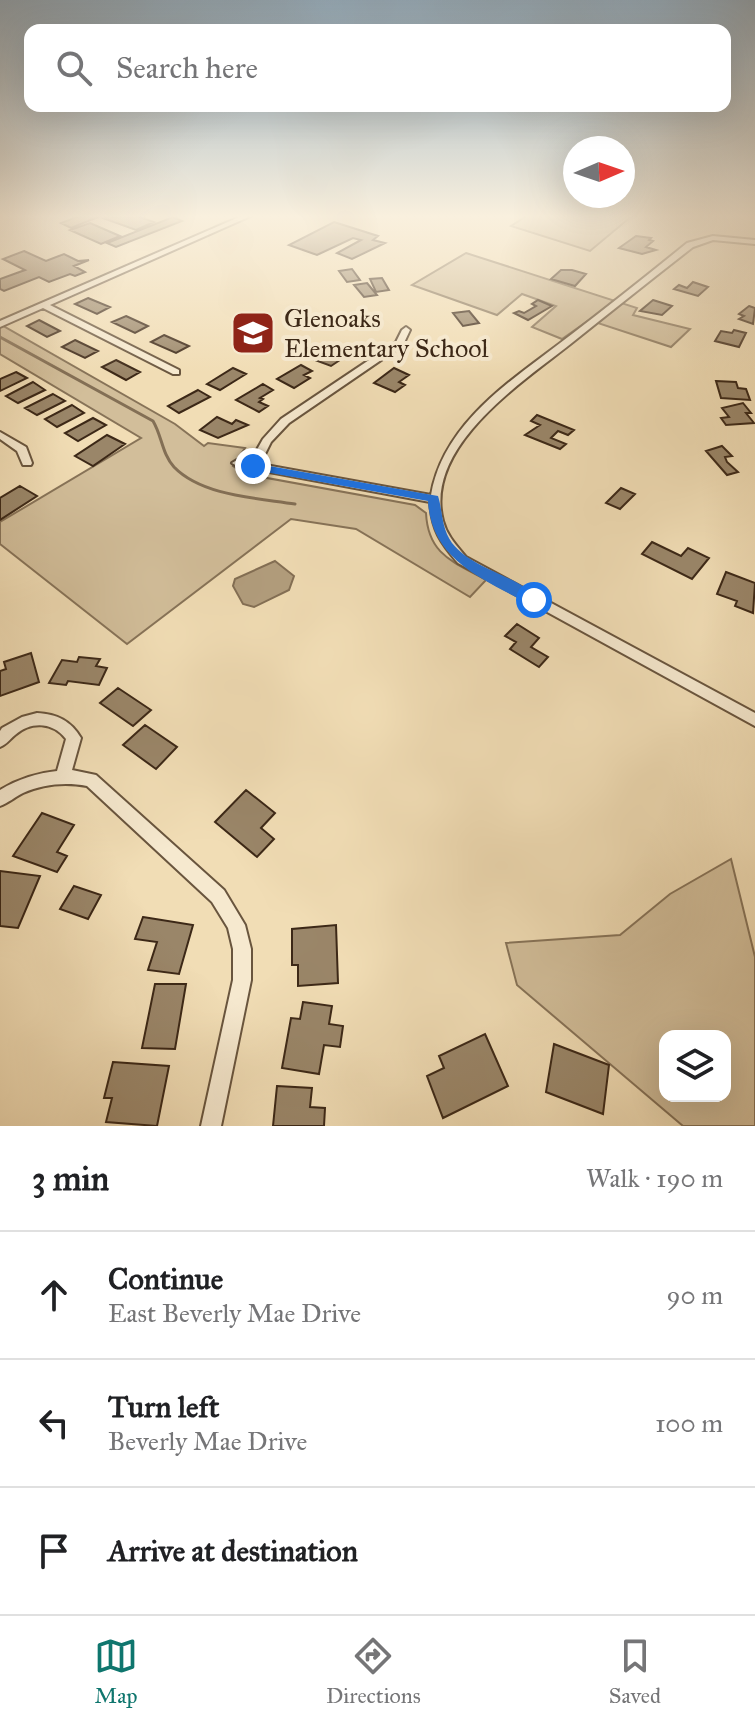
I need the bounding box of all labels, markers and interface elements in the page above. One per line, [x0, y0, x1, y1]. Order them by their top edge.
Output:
search box [24, 24, 731, 112]
icon: search [52, 46, 96, 90]
text: Search here [116, 50, 258, 86]
north arrow [563, 136, 635, 208]
place label: Glenoaks Elementary School [284, 302, 488, 364]
school or university icon: Glenoaks Elementary School [229, 309, 277, 357]
route end [235, 448, 271, 484]
route start [516, 582, 552, 618]
map controls [659, 1030, 731, 1102]
button: layers [659, 1030, 731, 1102]
text: 3 min [32, 1158, 109, 1199]
text: Walk · 190 m [586, 1162, 723, 1194]
text: Continue [108, 1261, 223, 1297]
icon: ahead [32, 1273, 76, 1317]
text: 90 m [666, 1279, 723, 1311]
text: East Beverly Mae Drive [108, 1297, 361, 1329]
text: Turn left [108, 1389, 219, 1425]
icon: left [32, 1401, 76, 1445]
text: 100 m [655, 1407, 723, 1439]
text: Beverly Mae Drive [108, 1425, 307, 1457]
icon: arrive [32, 1529, 76, 1573]
text: Arrive at destination [108, 1533, 358, 1569]
tab: Map [94, 1634, 138, 1709]
tab: Directions [326, 1634, 421, 1709]
tab: Saved [609, 1634, 661, 1709]

